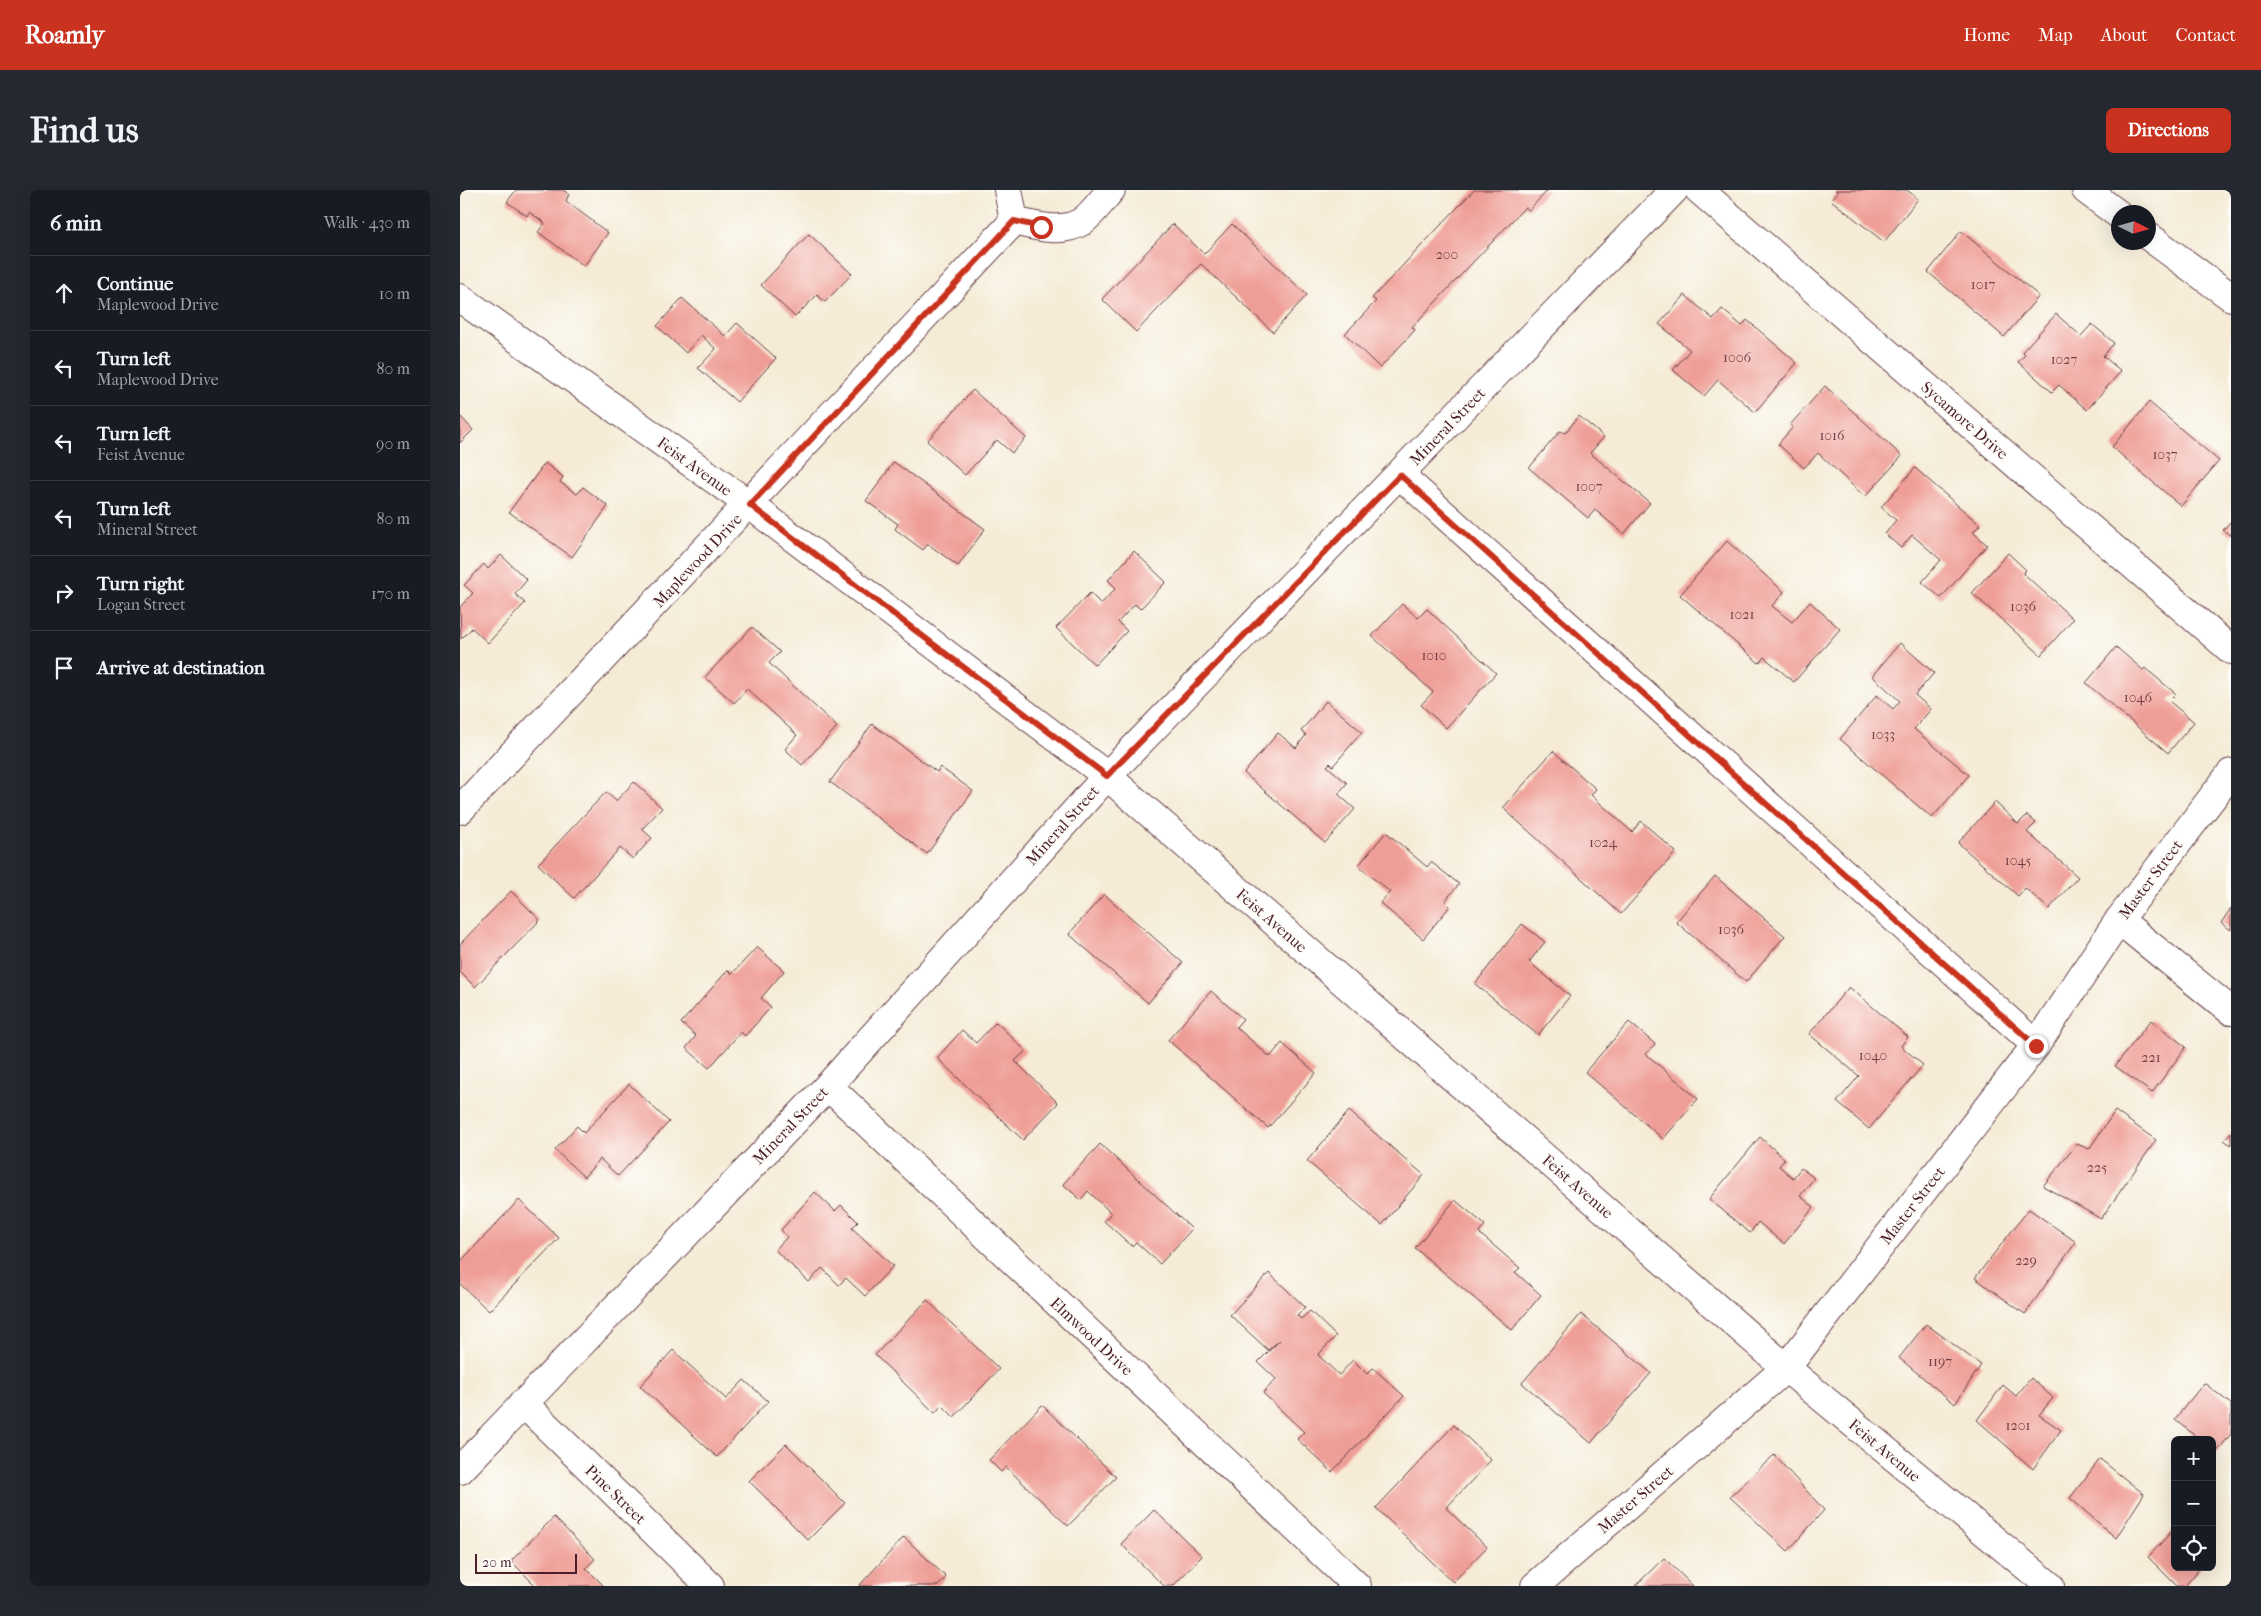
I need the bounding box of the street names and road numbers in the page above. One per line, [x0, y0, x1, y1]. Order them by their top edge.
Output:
street label: Sycamore Drive [1917, 377, 2012, 463]
street label: Mineral Street [1406, 383, 1489, 469]
street label: Feist Avenue [654, 433, 736, 500]
street label: Maplewood Drive [649, 509, 746, 611]
street label: Mineral Street [1022, 781, 1103, 869]
street label: Master Street [2115, 836, 2186, 923]
street label: Feist Avenue [1232, 884, 1311, 956]
street label: Mineral Street [749, 1082, 832, 1168]
street label: Feist Avenue [1538, 1150, 1617, 1222]
street label: Master Street [1876, 1162, 1949, 1248]
street label: Elmwood Drive [1046, 1293, 1137, 1380]
street label: Feist Avenue [1845, 1415, 1924, 1486]
street label: Pine Street [581, 1461, 650, 1528]
street label: Master Street [1594, 1461, 1677, 1537]

